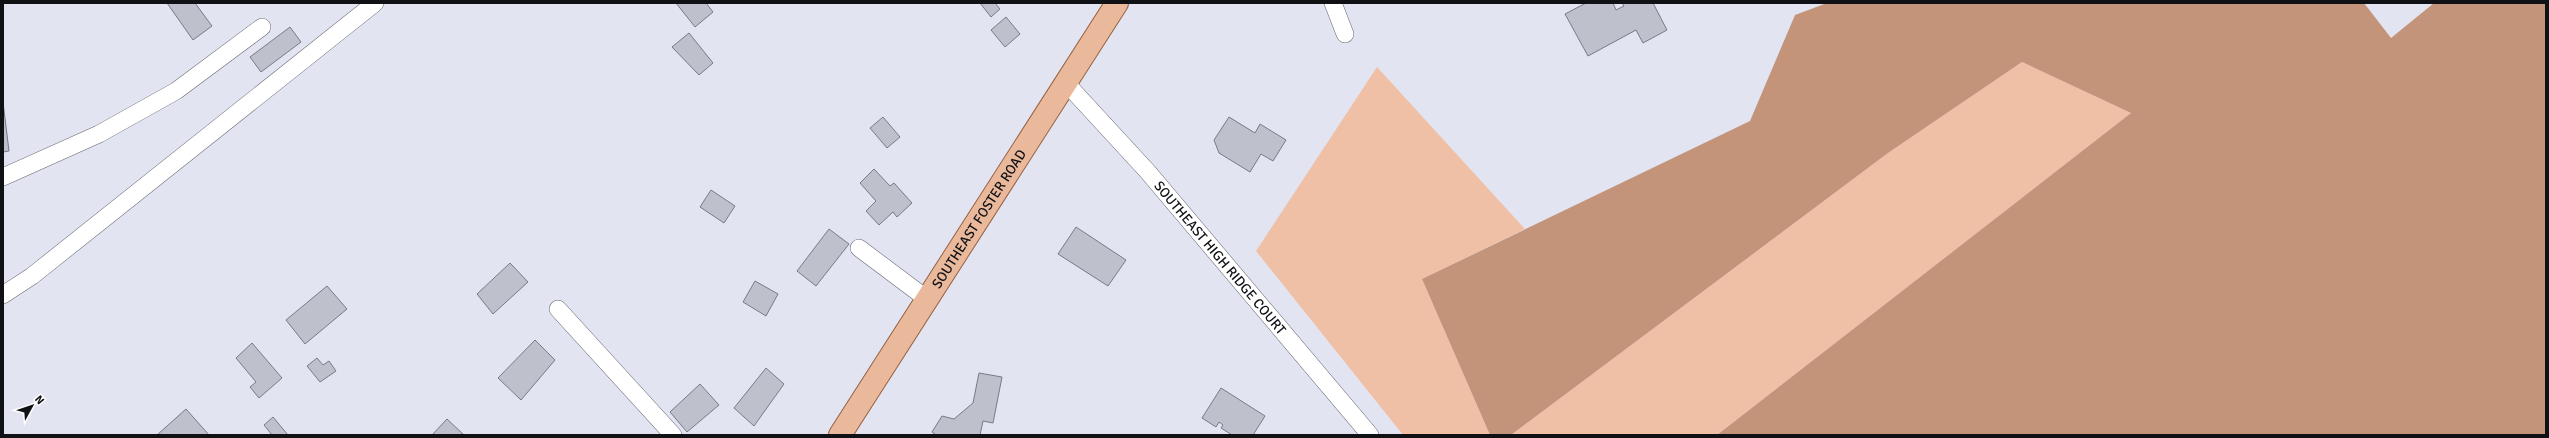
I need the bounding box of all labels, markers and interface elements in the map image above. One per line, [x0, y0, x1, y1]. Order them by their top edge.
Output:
street label: SOUTHEAST FOSTER ROAD [928, 146, 1030, 291]
street label: SOUTHEAST HIGH RIDGE COURT [1151, 177, 1290, 338]
north arrow [12, 386, 52, 426]
text: N [32, 393, 47, 407]

